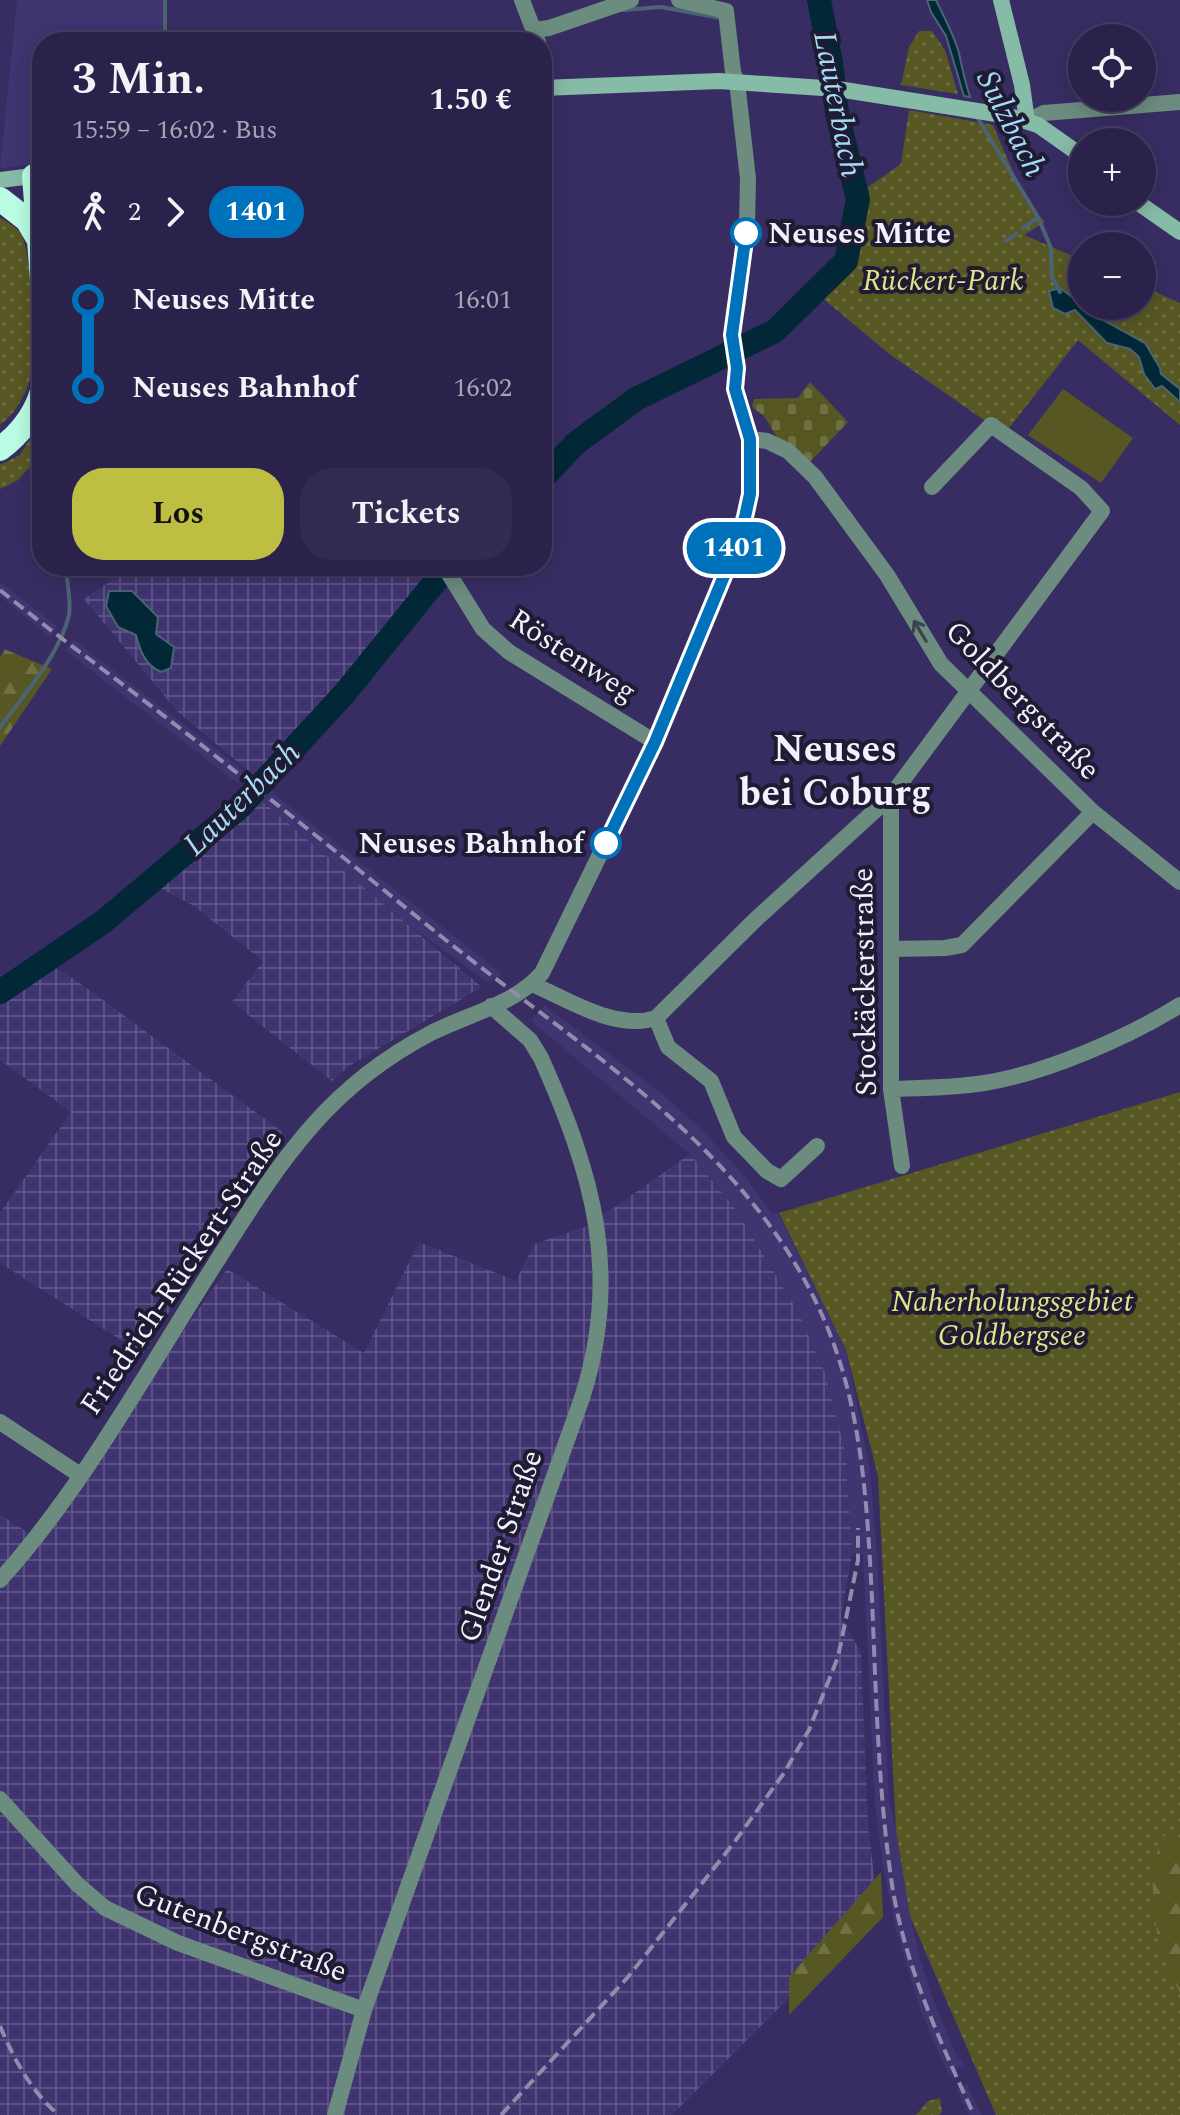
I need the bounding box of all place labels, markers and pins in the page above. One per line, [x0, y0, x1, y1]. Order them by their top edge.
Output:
place label: Neuses Mitte [768, 211, 951, 257]
marker: Neuses Mitte [731, 218, 761, 248]
place label: Neuses Bahnhof [359, 821, 586, 867]
marker: Neuses Bahnhof [591, 828, 621, 858]

